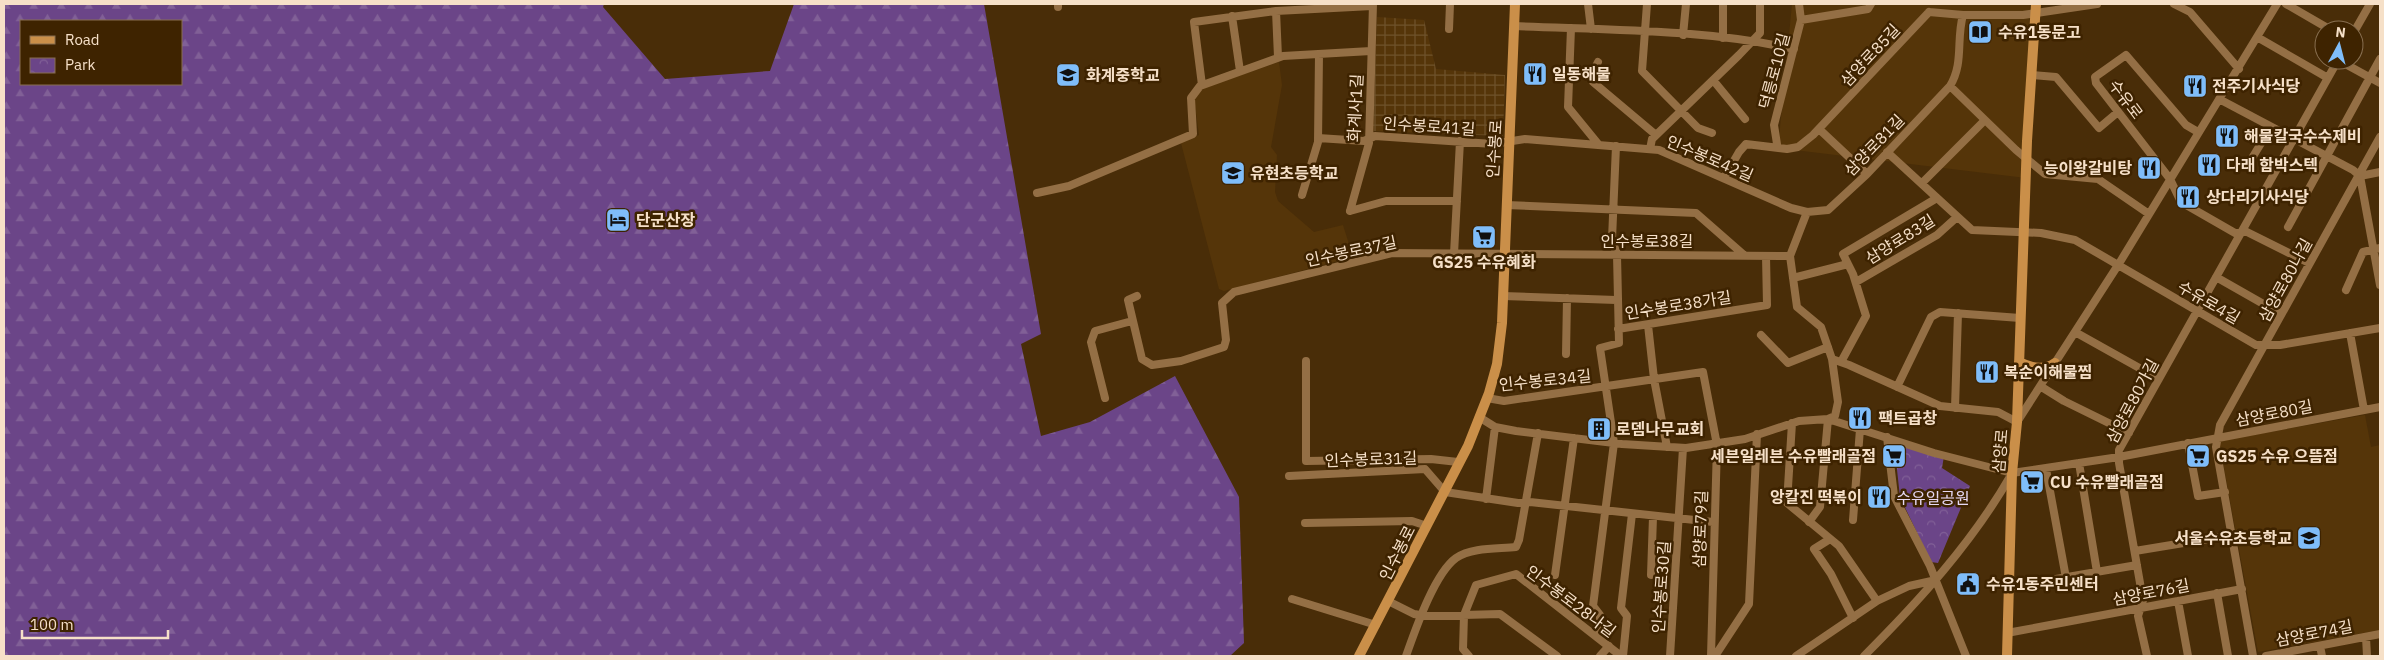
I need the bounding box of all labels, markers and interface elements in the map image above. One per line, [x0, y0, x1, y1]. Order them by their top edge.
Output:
library icon: 수유1동문고 [1967, 19, 1993, 45]
legend [20, 20, 182, 85]
street label: 삼양로85길 [1836, 20, 1904, 90]
north arrow [2314, 20, 2364, 70]
place label: 수유1동문고 [1998, 22, 2081, 42]
text: N [2334, 23, 2347, 42]
text: Road [65, 30, 100, 49]
street label: 덕릉로10길 [1754, 31, 1794, 111]
text: Park [65, 55, 95, 74]
restaurant icon: 일동해물 [1522, 61, 1548, 87]
school or university icon: 화계중학교 [1055, 62, 1081, 88]
place label: 일동해물 [1552, 64, 1611, 84]
place label: 화계중학교 [1086, 65, 1160, 85]
street label: 화계사1길 [1343, 73, 1367, 143]
restaurant icon: 전주기사식당 [2182, 73, 2208, 99]
street label: 수유로 [2105, 75, 2147, 123]
place label: 전주기사식당 [2212, 76, 2301, 96]
street label: 삼양로81길 [1840, 110, 1908, 180]
street label: 인수봉로41길 [1382, 113, 1476, 139]
street label: 인수봉로 [1482, 119, 1506, 179]
restaurant icon: 해물칼국수수제비 [2214, 123, 2240, 149]
place label: 해물칼국수수제비 [2244, 126, 2362, 146]
street label: 인수봉로42길 [1663, 131, 1757, 185]
restaurant icon: 다래 함박스텍 [2196, 152, 2222, 178]
restaurant icon: 능이왕갈비탕 [2136, 155, 2162, 181]
place label: 다래 함박스텍 [2226, 155, 2318, 175]
place label: 능이왕갈비탕 [2044, 158, 2132, 178]
school or university icon: 유현초등학교 [1220, 160, 1246, 186]
place label: 유현초등학교 [1250, 163, 1339, 183]
restaurant icon: 상다리기사식당 [2175, 184, 2201, 210]
place label: 상다리기사식당 [2206, 187, 2309, 207]
hotel icon: 단군산장 [605, 207, 631, 233]
place label: 단군산장 [636, 210, 695, 230]
street label: 삼양로83길 [1862, 210, 1938, 268]
supermarket icon: GS25 수유혜화 [1471, 224, 1497, 250]
street label: 인수봉로38길 [1601, 231, 1693, 251]
street label: 인수봉로37길 [1304, 232, 1398, 270]
street label: 삼양로80나길 [2254, 235, 2316, 325]
place label: GS25 수유혜화 [1432, 252, 1536, 272]
street label: 수유로4길 [2174, 276, 2244, 328]
street label: 인수봉로38가길 [1623, 287, 1733, 323]
street label: 삼양로80가길 [2101, 355, 2163, 447]
restaurant icon: 복순이해물찜 [1974, 359, 2000, 385]
place label: 복순이해물찜 [2004, 362, 2092, 382]
street label: 인수봉로34길 [1498, 365, 1592, 395]
street label: 삼양로80길 [2234, 396, 2314, 430]
restaurant icon: 팩트곱창 [1847, 405, 1873, 431]
place label: 팩트곱창 [1878, 408, 1937, 428]
building icon: 로뎀나무교회 [1586, 416, 1612, 442]
place label: 로뎀나무교회 [1616, 419, 1704, 439]
street label: 삼양로 [1988, 428, 2012, 474]
supermarket icon: 세븐일레븐 수유빨래골점 [1881, 443, 1907, 469]
supermarket icon: GS25 수유 으뜸점 [2185, 443, 2211, 469]
place label: 세븐일레븐 수유빨래골점 [1710, 446, 1876, 466]
place label: GS25 수유 으뜸점 [2216, 446, 2338, 466]
street label: 인수봉로31길 [1324, 447, 1418, 471]
supermarket icon: CU 수유빨래골점 [2019, 469, 2045, 495]
place label: CU 수유빨래골점 [2050, 472, 2164, 492]
restaurant icon: 앙칼진 떡볶이 [1866, 484, 1892, 510]
place label: 앙칼진 떡볶이 [1770, 487, 1862, 507]
park label: 수유일공원 [1896, 488, 1970, 508]
street label: 삼양로79길 [1689, 490, 1711, 568]
street label: 인수봉로 [1375, 522, 1419, 584]
school or university icon: 서울수유초등학교 [2296, 525, 2322, 551]
place label: 서울수유초등학교 [2174, 528, 2292, 548]
street label: 인수봉로30길 [1648, 540, 1674, 634]
street label: 인수봉로28나길 [1522, 561, 1620, 641]
public building icon: 수유1동주민센터 [1955, 571, 1981, 597]
place label: 수유1동주민센터 [1986, 574, 2099, 594]
street label: 삼양로76길 [2111, 575, 2191, 609]
scale bar [22, 608, 169, 640]
text: 100 m [30, 615, 74, 634]
street label: 삼양로74길 [2274, 616, 2354, 650]

